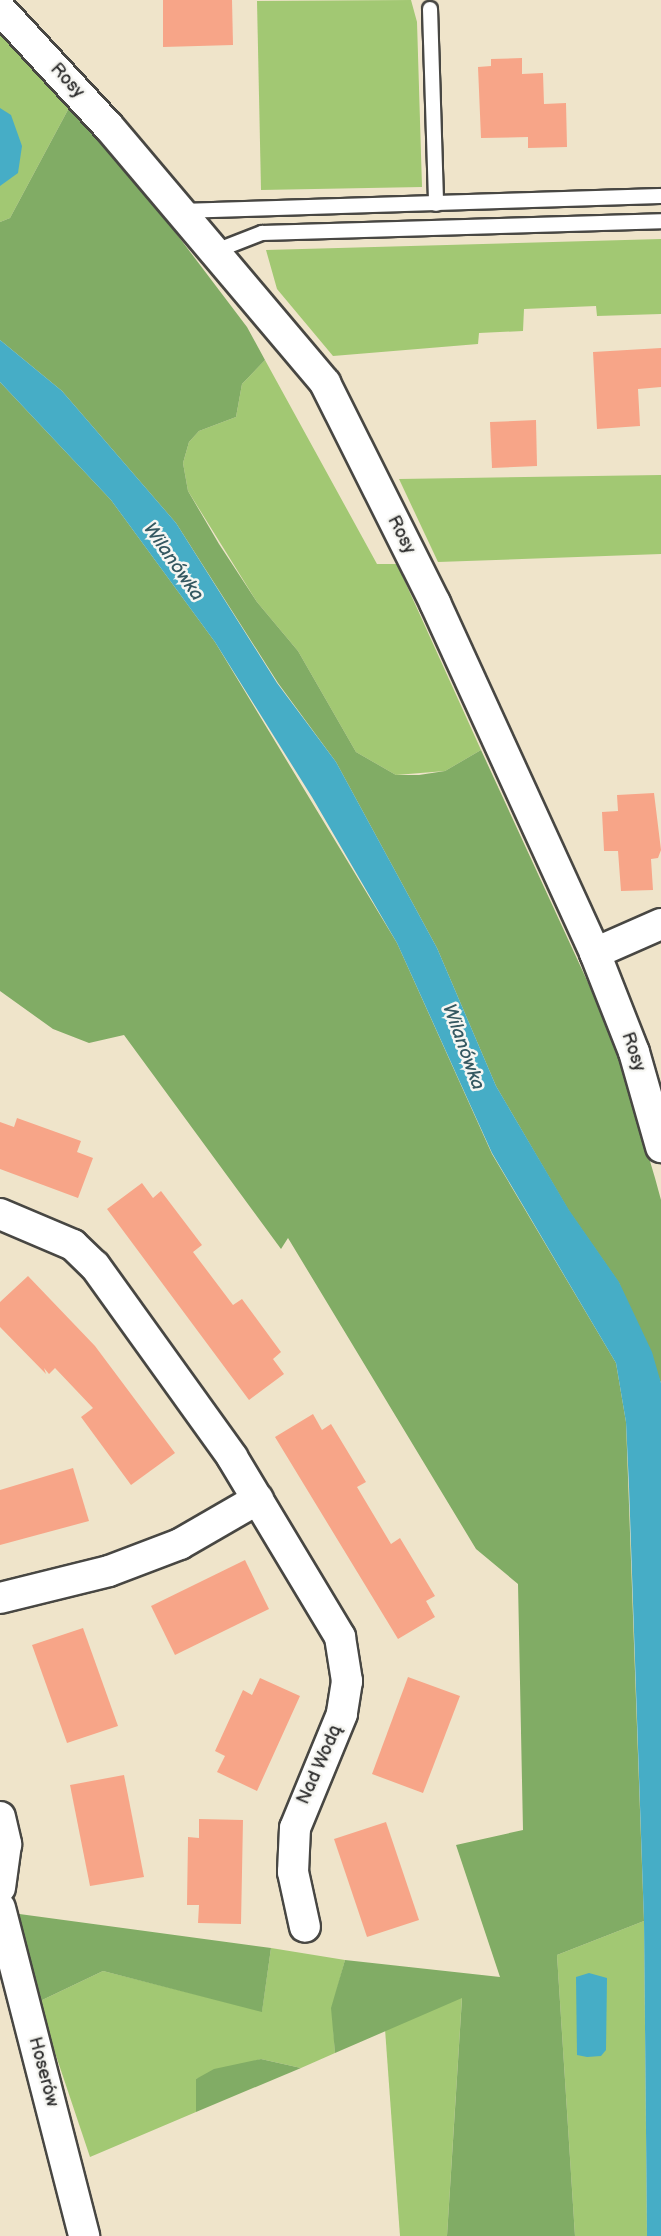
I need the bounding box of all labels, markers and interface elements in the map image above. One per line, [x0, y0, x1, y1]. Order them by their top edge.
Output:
street label: Rosy [45, 59, 89, 103]
street label: Rosy [382, 512, 420, 558]
water label: Wilanówka [138, 519, 208, 605]
water label: Wilanówka [437, 1001, 489, 1093]
street label: Rosy [616, 1029, 650, 1075]
street label: Nad Wodą [293, 1722, 347, 1808]
street label: Hoserów [23, 2035, 63, 2109]

